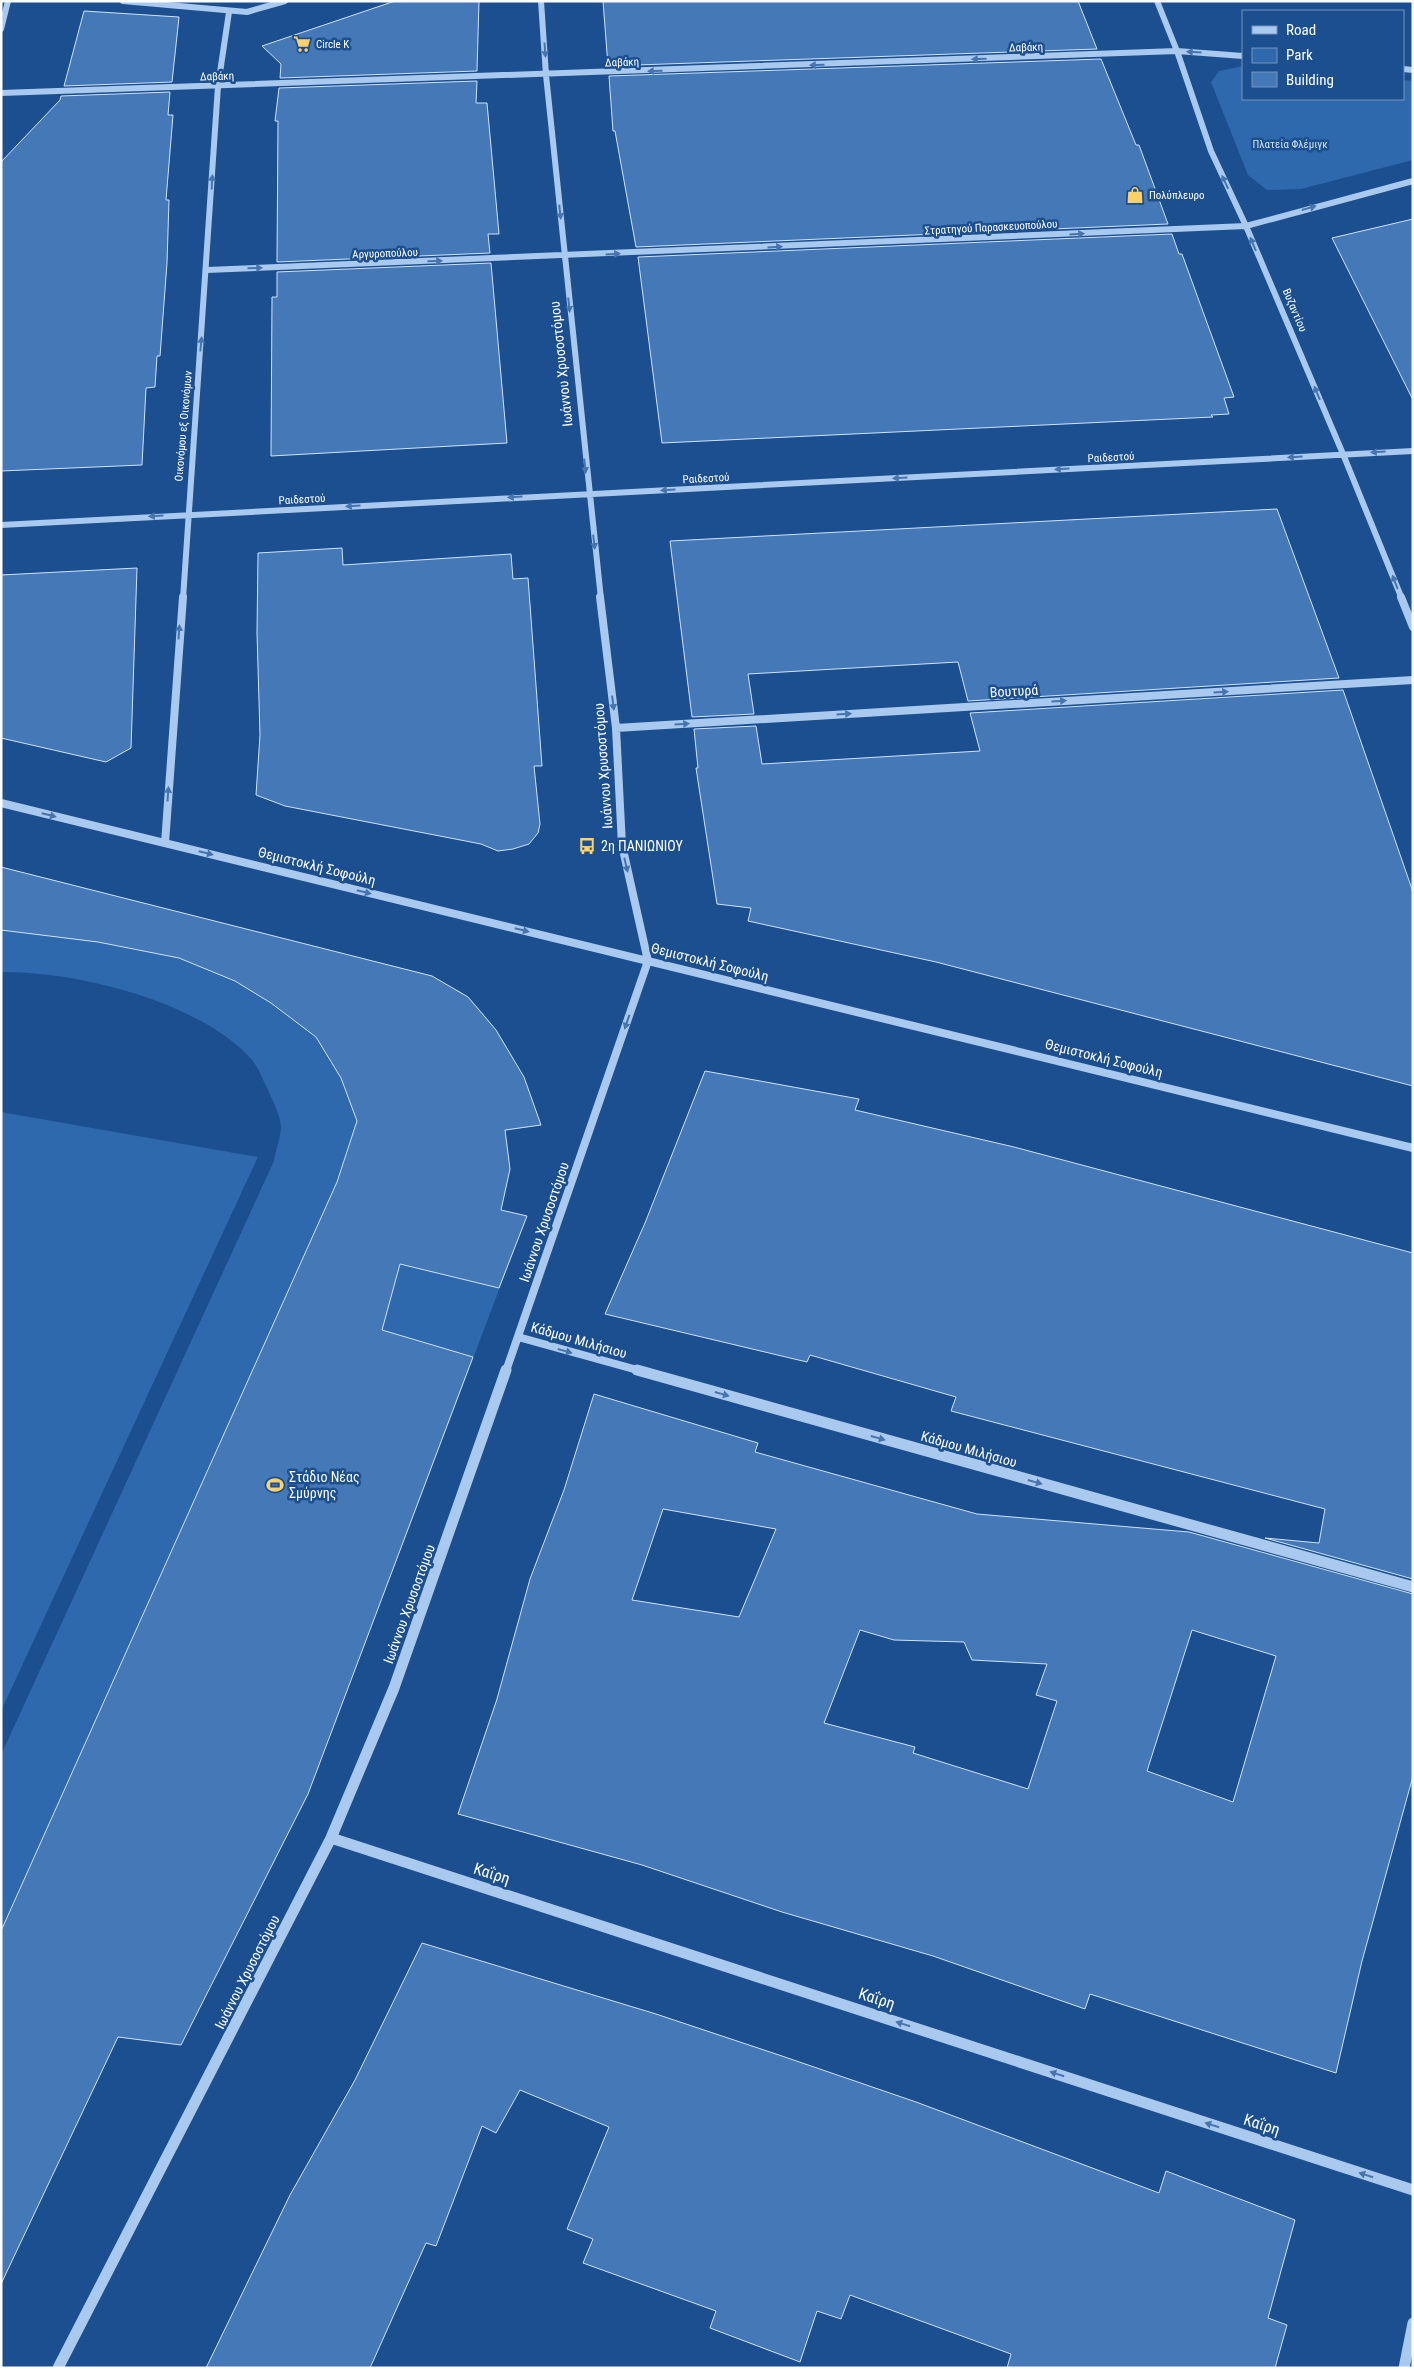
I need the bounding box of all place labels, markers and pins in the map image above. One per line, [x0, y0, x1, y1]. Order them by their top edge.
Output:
supermarket icon: Circle K [292, 34, 312, 54]
place label: Circle K [316, 38, 349, 51]
shop icon: Πολύπλευρο [1125, 185, 1145, 205]
place label: Πολύπλευρο [1149, 189, 1205, 202]
bus stop icon: 2η ΠΑΝΙΩΝΙΟΥ [577, 836, 597, 856]
place label: 2η ΠΑΝΙΩΝΙΟΥ [601, 838, 683, 854]
place label: Στάδιο Νέας Σμύρνης [289, 1469, 360, 1501]
sports icon: Στάδιο Νέας Σμύρνης [265, 1475, 285, 1495]

